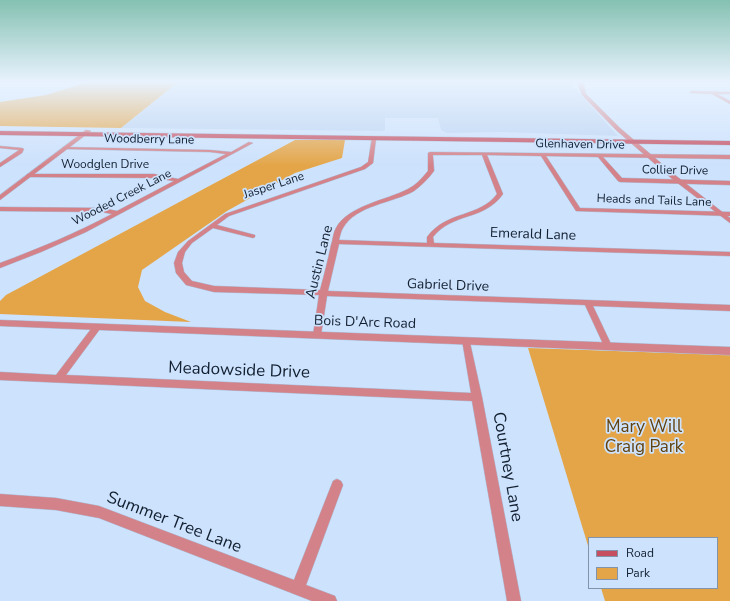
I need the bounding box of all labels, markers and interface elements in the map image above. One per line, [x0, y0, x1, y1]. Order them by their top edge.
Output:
street label: Woodberry Lane [104, 132, 194, 148]
street label: Glenhaven Drive [535, 137, 625, 153]
street label: Woodglen Drive [61, 158, 149, 172]
street label: Collier Drive [642, 163, 708, 179]
street label: Wooded Creek Lane [70, 167, 174, 229]
street label: Jasper Lane [242, 169, 306, 203]
street label: Heads and Tails Lane [596, 192, 712, 210]
street label: Austin Lane [303, 224, 337, 300]
street label: Emerald Lane [490, 225, 576, 245]
street label: Gabriel Drive [407, 276, 489, 296]
street label: Bois D'Arc Road [314, 313, 416, 333]
street label: Meadowside Drive [168, 358, 310, 384]
street label: Courtney Lane [487, 411, 527, 523]
park label: Mary Will Craig Park [605, 418, 683, 458]
street label: Summer Tree Lane [104, 488, 244, 558]
legend [588, 537, 718, 589]
text: Road [626, 545, 654, 561]
text: Park [626, 565, 650, 581]

